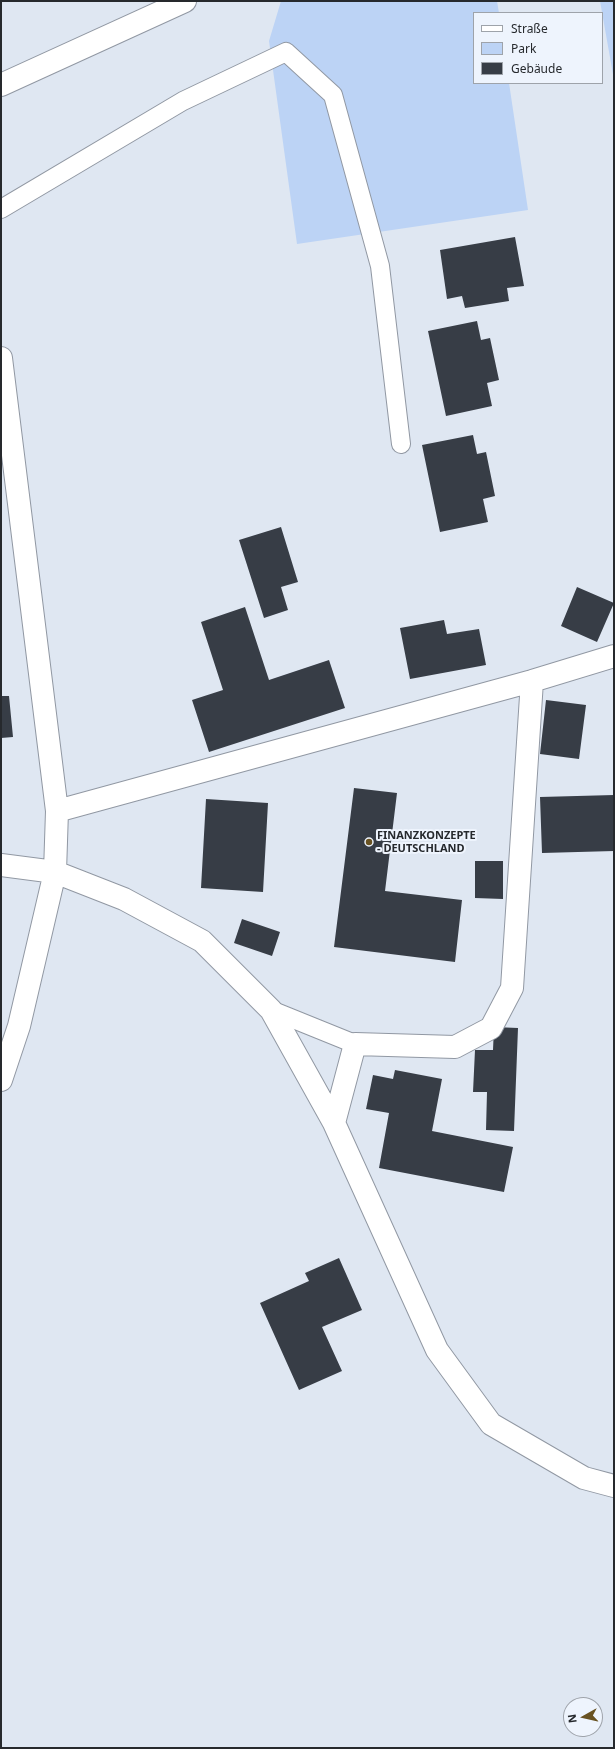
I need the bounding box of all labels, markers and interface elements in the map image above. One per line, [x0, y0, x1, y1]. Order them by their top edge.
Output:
legend [473, 12, 603, 84]
text: Straße [511, 20, 548, 37]
text: Park [511, 40, 536, 57]
text: Gebäude [511, 60, 562, 77]
place label: FINANZKONZEPTE - DEUTSCHLAND [377, 829, 476, 855]
marker: FINANZKONZEPTE - DEUTSCHLAND [364, 837, 374, 847]
north arrow [563, 1697, 603, 1737]
text: N [564, 1713, 580, 1724]

